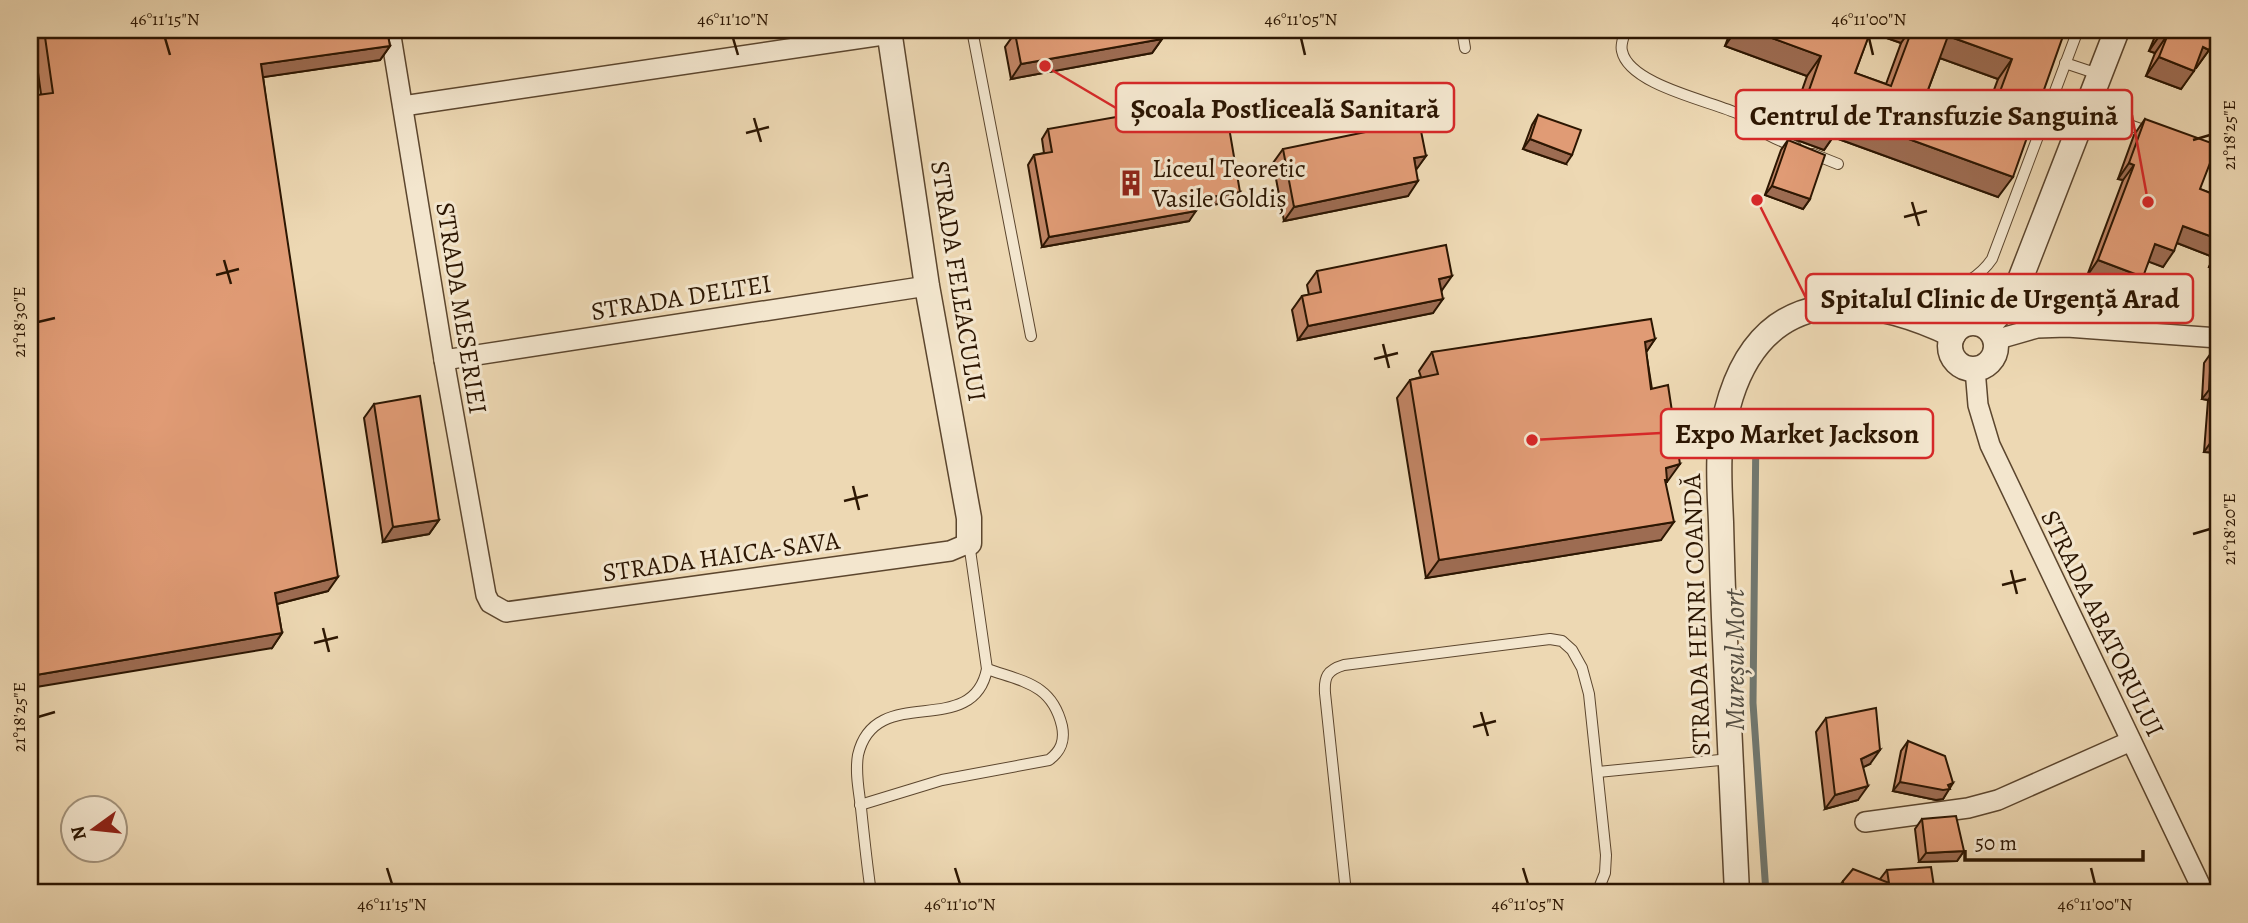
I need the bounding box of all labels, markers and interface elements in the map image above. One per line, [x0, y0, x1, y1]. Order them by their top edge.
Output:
text: 46°11'15"N [130, 7, 200, 31]
text: 46°11'10"N [697, 7, 769, 31]
text: 46°11'05"N [1264, 7, 1338, 31]
text: 46°11'00"N [1832, 7, 1906, 31]
callout: Școala Postliceală Sanitară [1116, 83, 1454, 132]
text: Școala Postliceală Sanitară [1130, 90, 1440, 128]
callout: Centrul de Transfuzie Sanguină [1736, 90, 2132, 139]
text: Centrul de Transfuzie Sanguină [1750, 97, 2119, 135]
text: 21°18'25"E [2217, 100, 2241, 170]
place label: Liceul Teoretic Vasile Goldiș [1151, 151, 1306, 216]
street label: STRADA FELEACULUI [922, 158, 995, 404]
building icon: Liceul Teoretic Vasile Goldiș [1116, 168, 1146, 198]
street label: STRADA MESERIEI [427, 200, 496, 416]
street label: STRADA DELTEI [588, 266, 774, 329]
callout: Spitalul Clinic de Urgență Arad [1806, 274, 2193, 323]
text: Spitalul Clinic de Urgență Arad [1820, 280, 2181, 318]
text: 21°18'30"E [7, 286, 31, 358]
callout: Expo Market Jackson [1661, 409, 1933, 458]
text: Expo Market Jackson [1675, 415, 1919, 453]
street label: STRADA HENRI COANDĂ [1674, 473, 1719, 757]
text: 21°18'20"E [2217, 493, 2241, 565]
street label: STRADA ABATORULUI [2032, 504, 2173, 742]
street label: STRADA HAICA-SAVA [600, 522, 843, 590]
water label: Mureșul Mort [1716, 588, 1754, 731]
text: 21°18'25"E [7, 682, 31, 752]
north arrow [60, 794, 130, 864]
scale bar [1965, 818, 2143, 862]
text: N [64, 823, 93, 843]
text: 50 m [1975, 829, 2017, 857]
text: 46°11'15"N [357, 892, 427, 916]
text: 46°11'10"N [924, 892, 996, 916]
text: 46°11'05"N [1491, 892, 1565, 916]
text: 46°11'00"N [2058, 892, 2132, 916]

